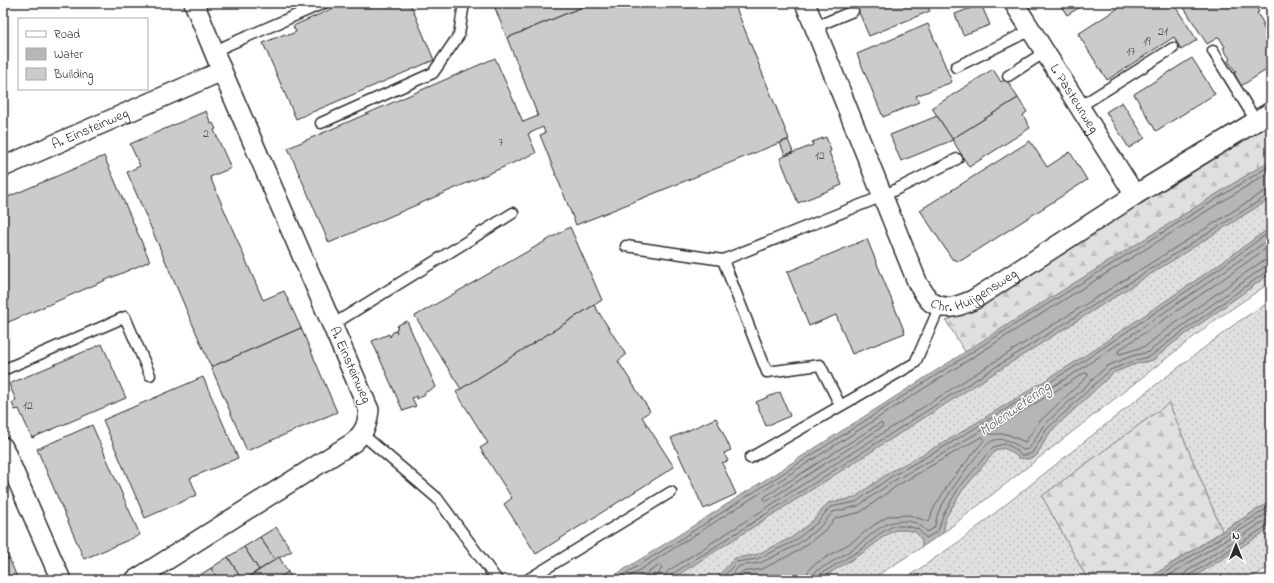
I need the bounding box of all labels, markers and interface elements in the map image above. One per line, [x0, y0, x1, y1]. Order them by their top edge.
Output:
legend [18, 18, 148, 90]
house number: 21 [1158, 23, 1168, 41]
text: Road [54, 26, 80, 44]
house number: 19 [1143, 33, 1151, 51]
house number: 17 [1127, 43, 1135, 61]
text: Water [54, 46, 83, 64]
street label: L. Pasteurweg [1044, 60, 1104, 138]
text: Building [53, 66, 93, 85]
street label: A. Einsteinweg [48, 103, 132, 155]
house number: 2 [203, 125, 209, 143]
house number: 7 [499, 134, 504, 152]
house number: 12 [815, 147, 825, 165]
street label: Chr. Huijgensweg [927, 263, 1022, 318]
street label: A. Einsteinweg [323, 323, 376, 407]
water label: Molenwetering [975, 376, 1056, 443]
house number: 12 [23, 397, 33, 415]
north arrow [1216, 525, 1256, 565]
text: N [1232, 528, 1240, 544]

